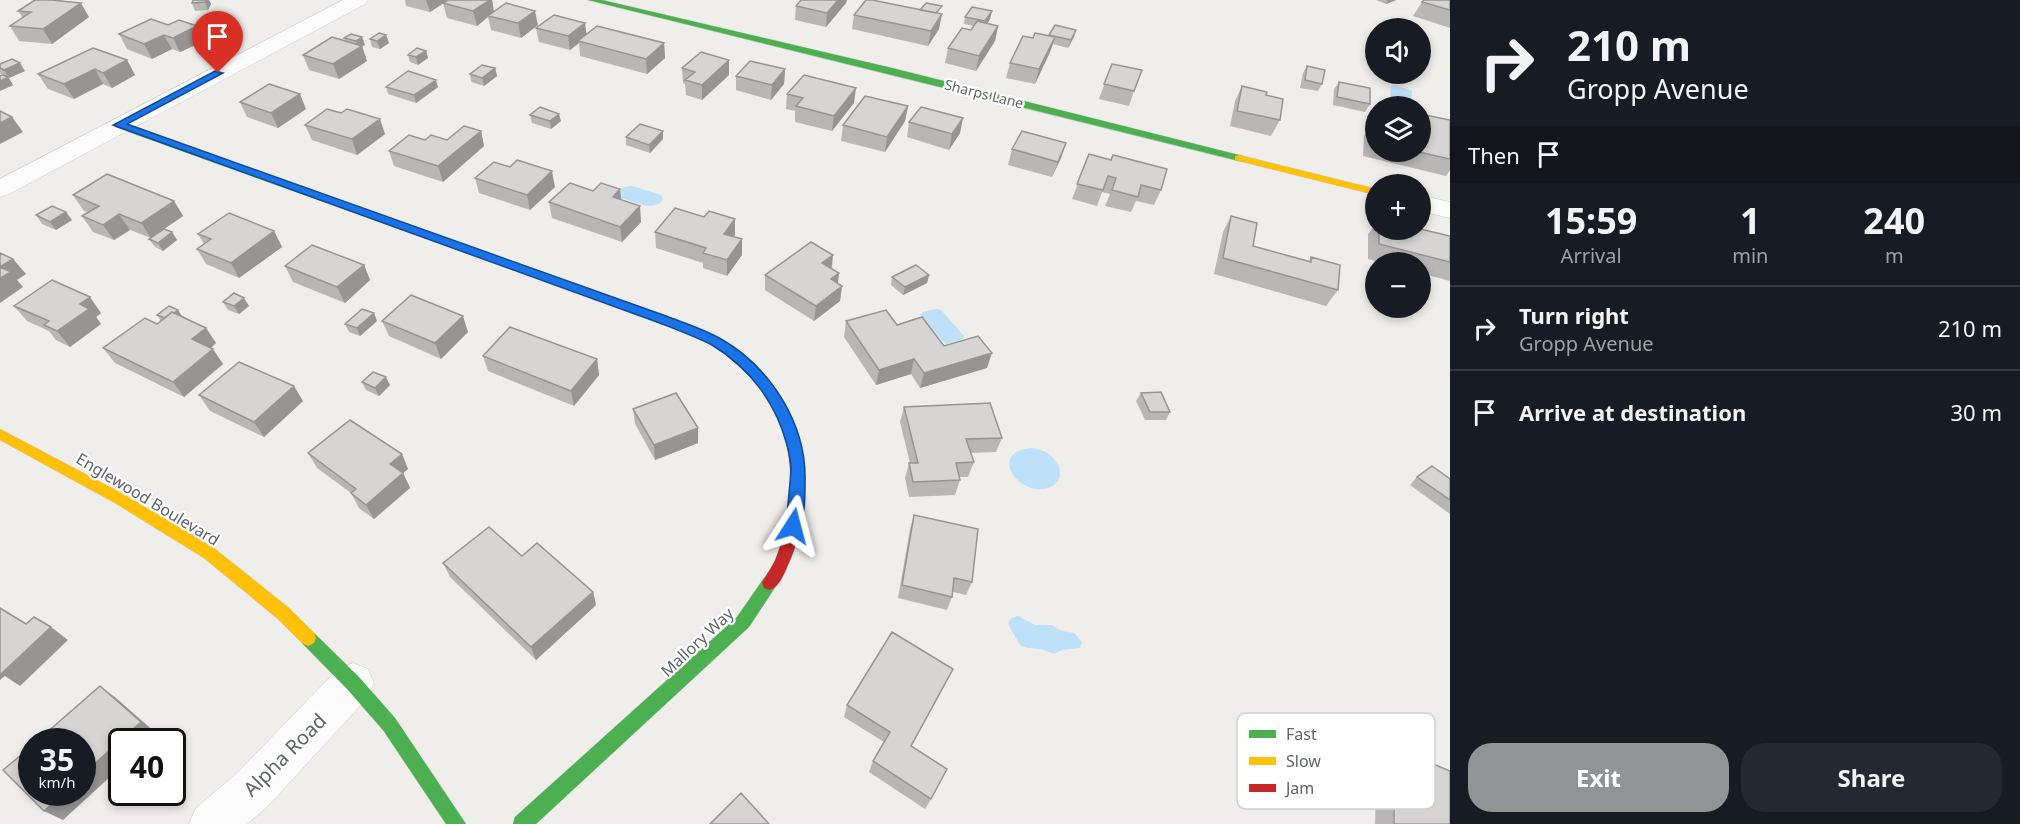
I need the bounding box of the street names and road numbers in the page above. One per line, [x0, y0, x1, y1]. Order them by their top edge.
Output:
street label: Sharps Lane [943, 75, 1026, 113]
street label: Englewood Boulevard [72, 447, 224, 551]
street label: Mallory Way [656, 602, 739, 681]
street label: Alpha Road [237, 707, 332, 802]

